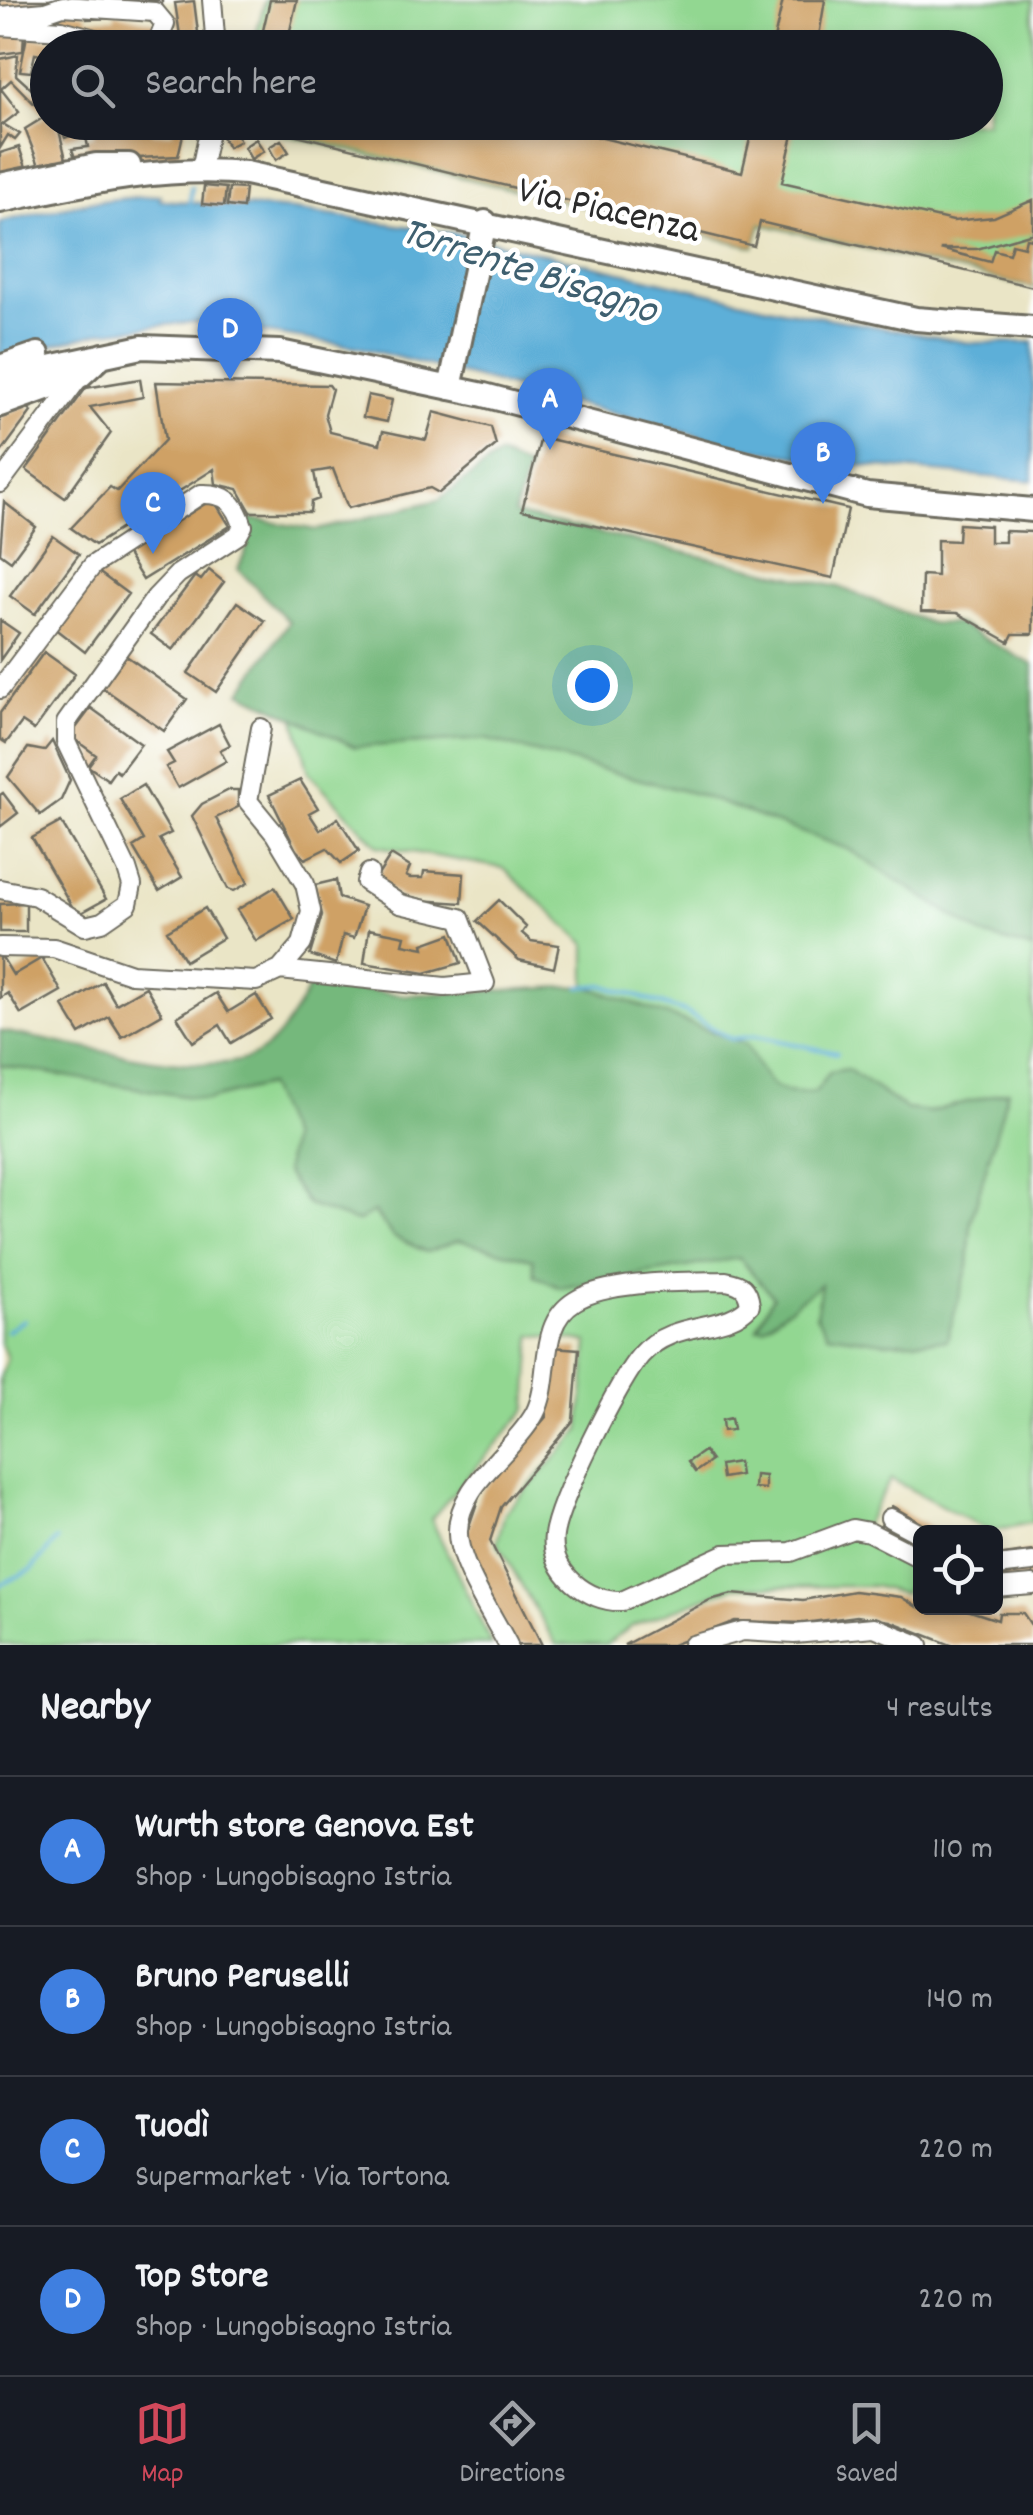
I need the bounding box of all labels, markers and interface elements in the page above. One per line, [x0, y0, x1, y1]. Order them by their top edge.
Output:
search box [30, 30, 1003, 140]
icon: search [65, 58, 120, 113]
text: Search here [145, 58, 317, 113]
street label: Via Piacenza [512, 164, 706, 262]
water label: Torrente Bisagno [392, 204, 666, 344]
pin: D [198, 298, 262, 380]
pin: A [518, 368, 582, 450]
pin: B [790, 422, 856, 504]
pin: C [120, 472, 186, 554]
your location [567, 660, 618, 711]
map controls [913, 1525, 1003, 1615]
button: locate [913, 1525, 1003, 1615]
text: Nearby [40, 1680, 150, 1740]
text: 4 results [886, 1687, 993, 1733]
text: Wurth store Genova Est [135, 1801, 474, 1856]
text: A [64, 1828, 81, 1874]
text: 110 m [932, 1828, 993, 1874]
text: Shop · Lungobisagno Istria [135, 1856, 451, 1902]
text: Bruno Peruselli [135, 1951, 349, 2006]
text: B [65, 1978, 80, 2024]
text: 140 m [926, 1978, 993, 2024]
text: Shop · Lungobisagno Istria [135, 2006, 451, 2052]
text: Tuodì [135, 2101, 208, 2156]
text: C [65, 2128, 80, 2174]
text: 220 m [918, 2128, 993, 2174]
text: Supermarket · Via Tortona [135, 2156, 449, 2202]
text: Top Store [135, 2251, 268, 2306]
text: D [64, 2278, 81, 2324]
text: 220 m [918, 2278, 993, 2324]
text: Shop · Lungobisagno Istria [135, 2306, 451, 2352]
tab: Map [135, 2396, 190, 2496]
tab: Directions [460, 2396, 566, 2496]
tab: Saved [836, 2396, 898, 2496]

